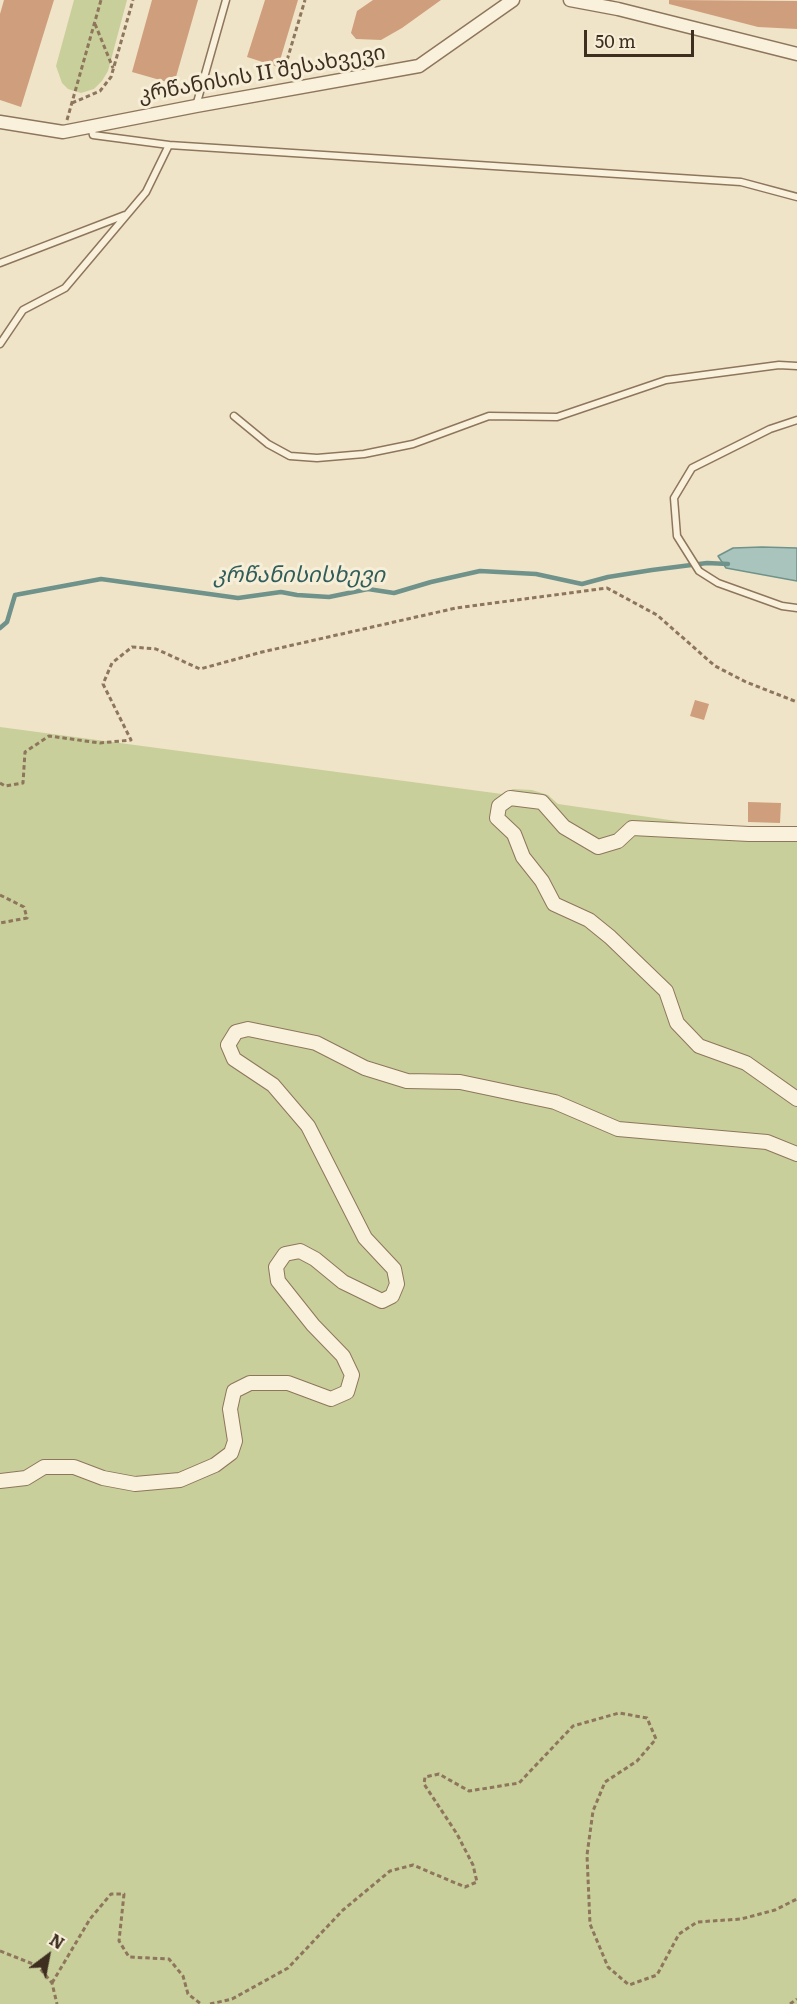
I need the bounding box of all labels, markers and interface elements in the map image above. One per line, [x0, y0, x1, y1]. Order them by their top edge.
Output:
scale bar [587, 18, 696, 56]
text: 50 m [595, 27, 636, 54]
street label: კრწანისის II შესახვევი [136, 40, 388, 108]
water label: კრწანისისხევი [213, 563, 385, 589]
north arrow [18, 1926, 78, 1986]
text: N [45, 1927, 70, 1954]

